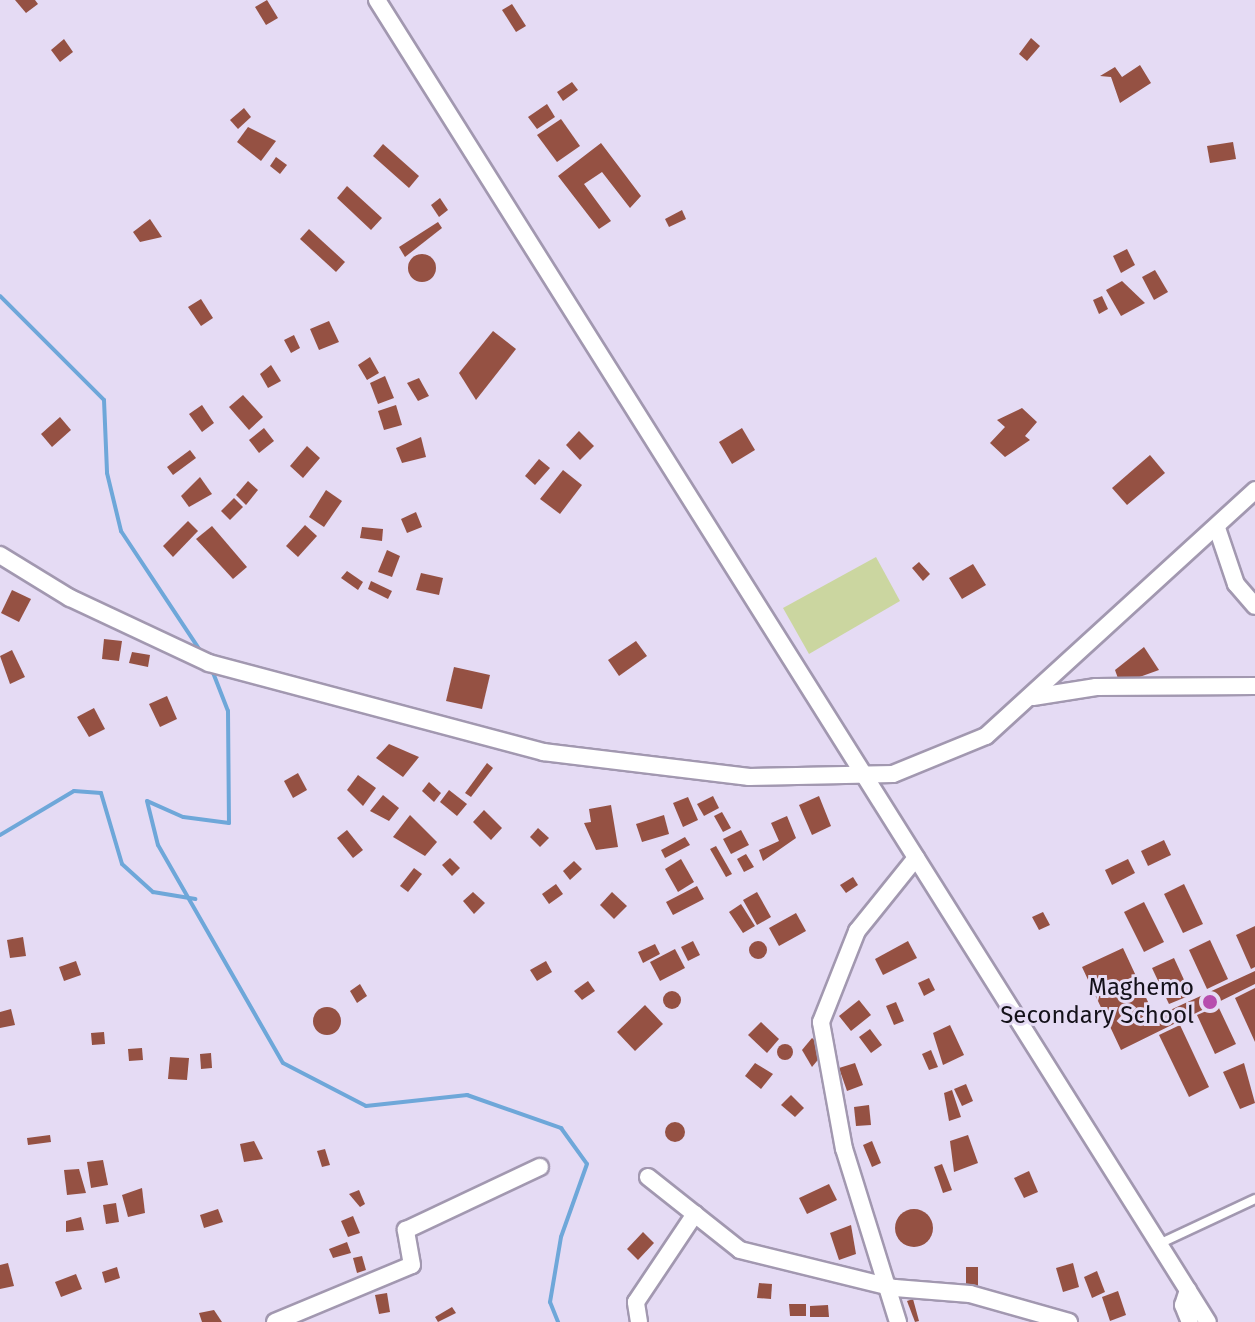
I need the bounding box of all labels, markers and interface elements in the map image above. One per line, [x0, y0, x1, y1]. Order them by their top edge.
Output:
place label: Maghemo Secondary School [1000, 974, 1194, 1030]
marker: Maghemo Secondary School [1201, 993, 1219, 1011]

